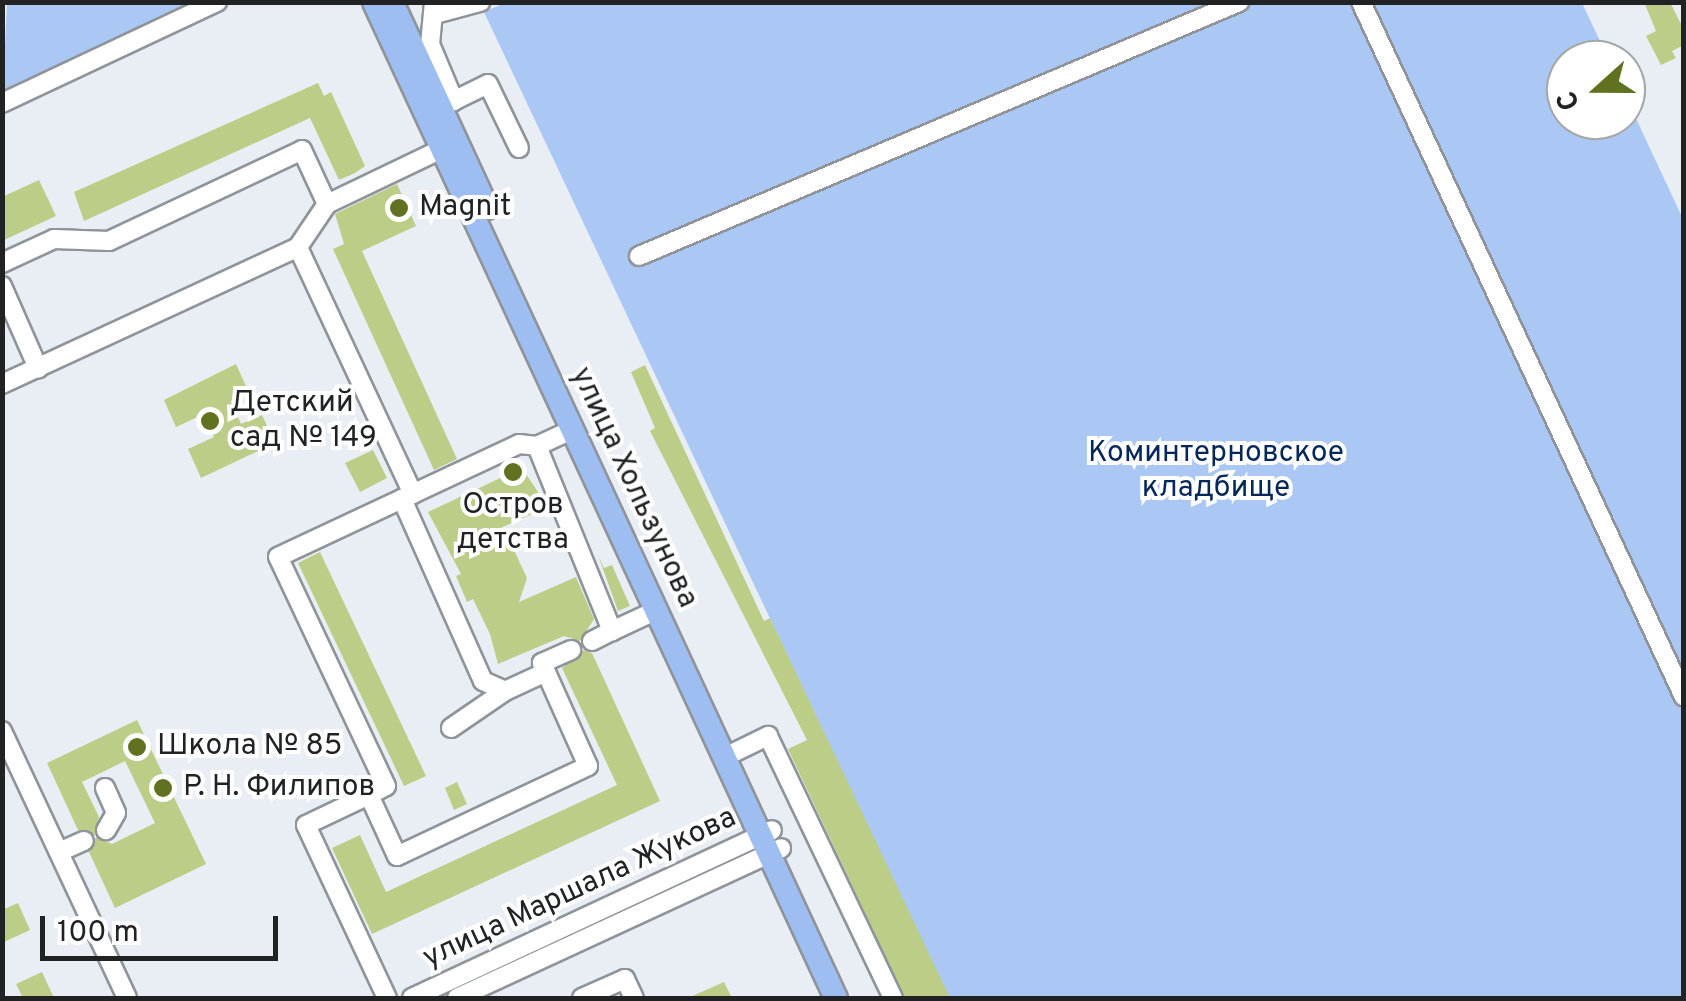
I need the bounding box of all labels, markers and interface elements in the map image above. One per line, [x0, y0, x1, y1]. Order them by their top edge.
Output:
north arrow [1546, 40, 1646, 140]
text: С [1550, 85, 1590, 115]
place label: Magnit [419, 190, 511, 226]
marker: Magnit [388, 197, 410, 219]
street label: улица Хользунова [561, 362, 705, 614]
place label: Детский сад № 149 [230, 386, 377, 456]
marker: Детский сад № 149 [199, 410, 221, 432]
park label: Коминтерновское кладбище [1088, 436, 1344, 506]
marker: Остров детства [502, 461, 524, 483]
place label: Остров детства [457, 488, 569, 558]
place label: Школа № 85 [157, 729, 342, 765]
marker: Школа № 85 [126, 736, 148, 758]
place label: Р. Н. Филипов [183, 770, 375, 806]
marker: Р. Н. Филипов [152, 777, 174, 799]
street label: улица Маршала Жукова [418, 801, 742, 977]
scale bar [45, 896, 282, 958]
text: 100 m [57, 915, 139, 952]

